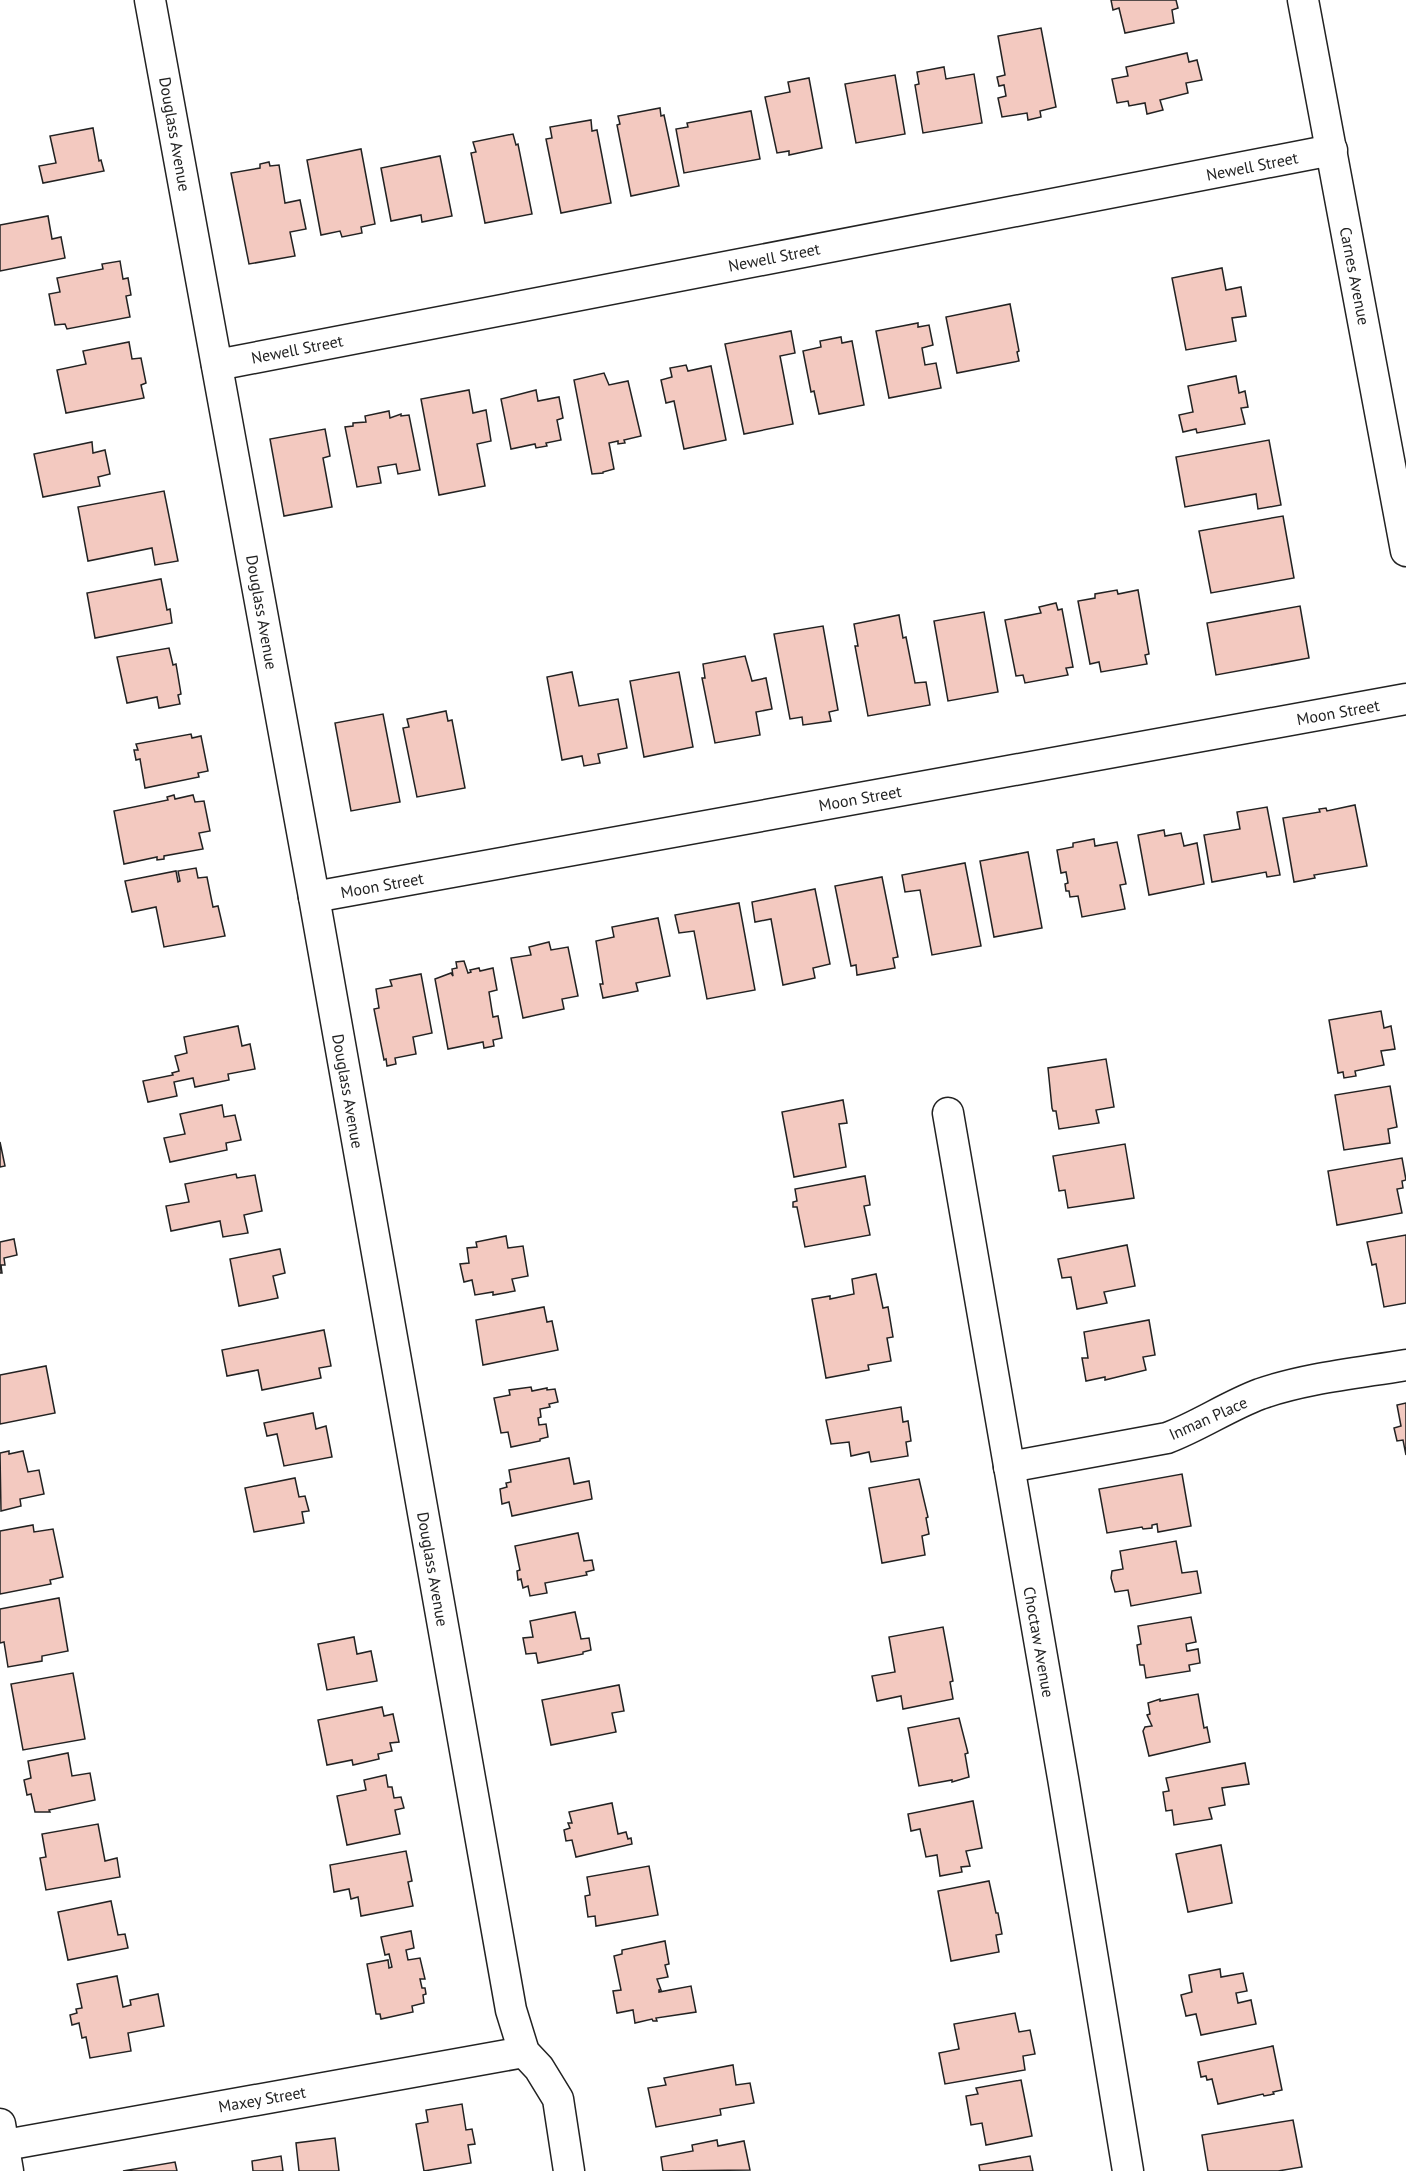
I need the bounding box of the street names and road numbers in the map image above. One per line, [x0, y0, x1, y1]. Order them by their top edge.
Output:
street label: Douglass Avenue [155, 75, 195, 193]
street label: Newell Street [1204, 147, 1300, 185]
street label: Carnes Avenue [1336, 225, 1374, 327]
street label: Newell Street [726, 238, 822, 276]
street label: Newell Street [249, 330, 345, 368]
street label: Douglass Avenue [242, 553, 282, 671]
street label: Moon Street [1295, 695, 1382, 729]
street label: Moon Street [817, 781, 904, 815]
street label: Moon Street [339, 868, 426, 902]
street label: Douglass Avenue [328, 1032, 368, 1150]
street label: Inman Place [1166, 1392, 1250, 1444]
street label: Douglass Avenue [413, 1510, 453, 1628]
street label: Choctaw Avenue [1019, 1585, 1059, 1699]
street label: Maxey Street [217, 2081, 308, 2117]

